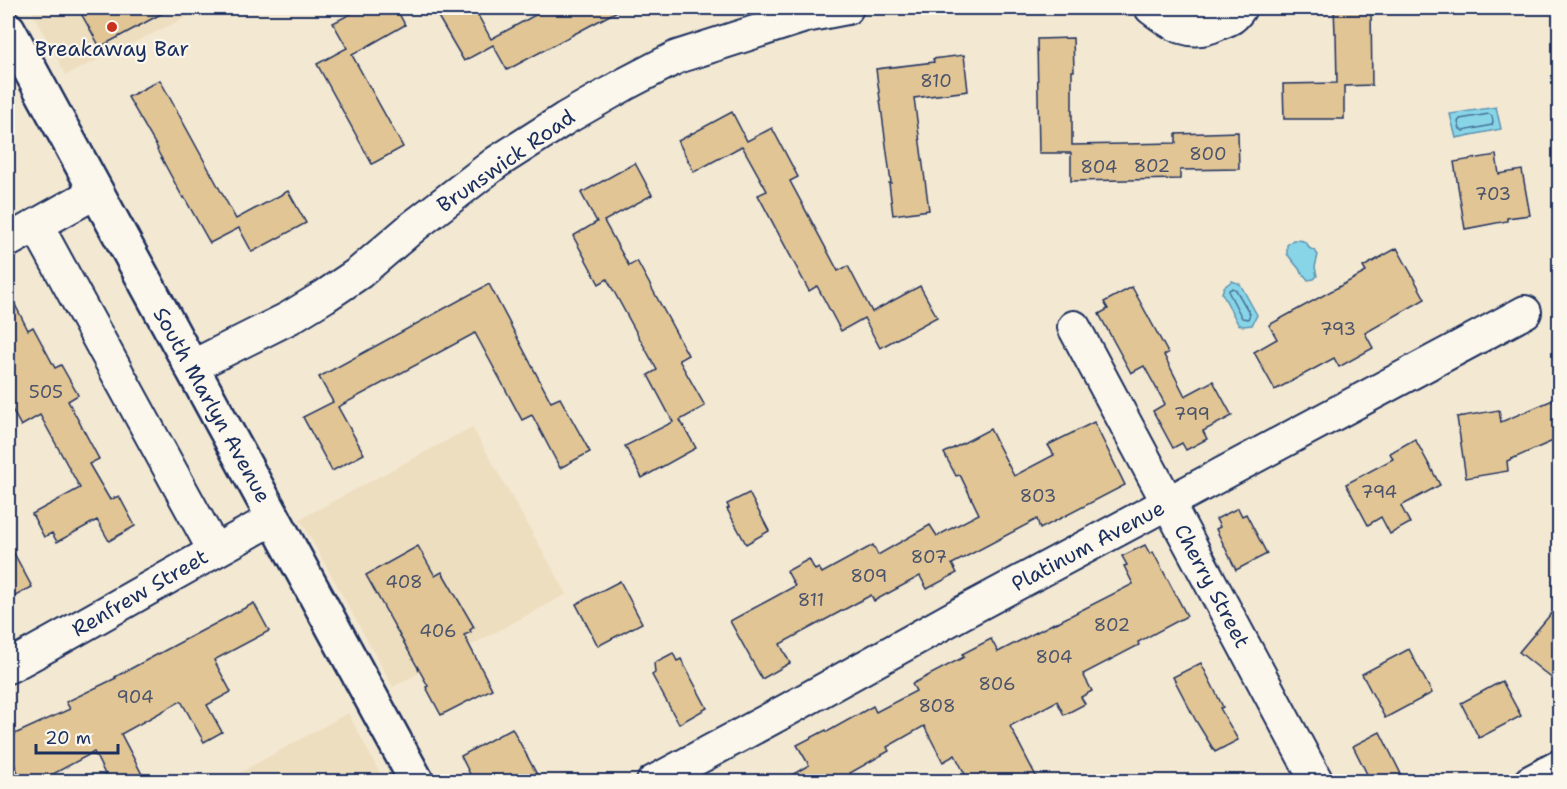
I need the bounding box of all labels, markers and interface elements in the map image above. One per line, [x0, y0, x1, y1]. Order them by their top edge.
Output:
marker: Breakaway Bar [105, 20, 119, 34]
place label: Breakaway Bar [35, 35, 189, 63]
house number: 810 [920, 69, 952, 93]
street label: Brunswick Road [432, 103, 580, 219]
house number: 800 [1189, 142, 1227, 166]
house number: 802 [1134, 154, 1170, 178]
house number: 804 [1081, 155, 1117, 179]
house number: 703 [1475, 182, 1511, 206]
street label: South Marlyn Avenue [147, 302, 277, 508]
house number: 793 [1320, 317, 1356, 341]
house number: 505 [29, 380, 63, 404]
house number: 799 [1174, 402, 1210, 426]
house number: 794 [1361, 480, 1397, 504]
house number: 803 [1020, 484, 1056, 508]
street label: Platinum Avenue [1007, 494, 1169, 598]
street label: Cherry Street [1168, 519, 1256, 653]
street label: Renfrew Street [67, 543, 213, 643]
house number: 807 [911, 545, 947, 569]
house number: 809 [851, 564, 887, 588]
house number: 408 [385, 570, 423, 594]
house number: 811 [798, 588, 824, 612]
house number: 802 [1094, 613, 1130, 637]
house number: 406 [419, 619, 457, 643]
house number: 804 [1036, 645, 1072, 669]
house number: 806 [978, 672, 1016, 696]
house number: 904 [117, 685, 153, 709]
house number: 808 [918, 694, 956, 718]
scale bar [36, 717, 118, 755]
text: 20 m [45, 726, 91, 750]

